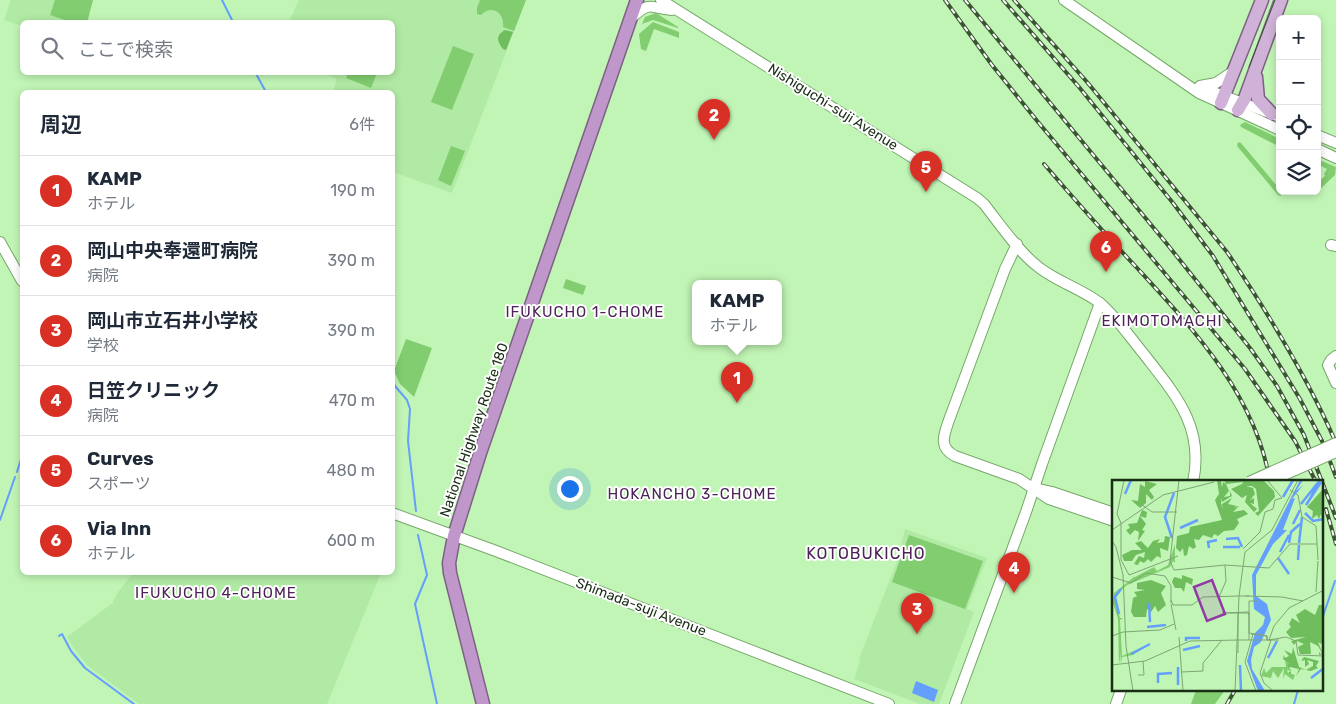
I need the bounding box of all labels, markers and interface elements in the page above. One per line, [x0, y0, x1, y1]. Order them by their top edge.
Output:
map controls [1276, 15, 1321, 195]
button: + [1276, 15, 1321, 60]
search box [20, 20, 395, 75]
icon: search [38, 34, 66, 62]
text: ここで検索 [78, 38, 173, 61]
street label: Nishiguchi-suji Avenue [765, 60, 901, 154]
button: − [1276, 60, 1321, 105]
pin: 2 [698, 99, 730, 140]
button: locate [1276, 105, 1321, 150]
text: 周辺 [40, 112, 82, 137]
text: 6件 [349, 115, 375, 134]
button: layers [1276, 150, 1321, 195]
pin: 5 [910, 151, 942, 192]
text: KAMP [87, 167, 142, 190]
text: 1 [52, 181, 60, 200]
text: 190 m [330, 181, 375, 200]
text: ホテル [87, 194, 135, 213]
pin: 6 [1090, 231, 1122, 272]
text: 岡山中央奉還町病院 [87, 239, 258, 262]
text: 2 [51, 251, 61, 270]
text: 390 m [328, 251, 375, 270]
text: 病院 [87, 266, 119, 285]
popup [692, 280, 782, 345]
text: KAMP [710, 289, 764, 312]
district label: IFUKUCHO 1-CHOME [506, 303, 664, 321]
text: 岡山市立石井小学校 [87, 309, 258, 332]
district label: EKIMOTOMACHI [1101, 312, 1223, 330]
text: ホテル [710, 316, 758, 335]
text: 3 [51, 321, 61, 340]
text: 390 m [328, 321, 375, 340]
text: 学校 [87, 336, 119, 355]
street label: National Highway Route 180 [436, 341, 512, 519]
pin: 1 [721, 362, 753, 403]
text: 日笠クリニック [87, 379, 220, 402]
text: 4 [51, 391, 61, 410]
text: 470 m [329, 391, 375, 410]
text: 病院 [87, 406, 119, 425]
text: Curves [87, 447, 154, 470]
text: 5 [51, 461, 61, 480]
text: 480 m [327, 461, 375, 480]
text: スポーツ [87, 474, 151, 493]
your location [557, 476, 583, 502]
inset map [1112, 480, 1324, 692]
district label: HOKANCHO 3-CHOME [607, 485, 777, 503]
text: Via Inn [87, 517, 151, 540]
text: 6 [51, 531, 61, 550]
text: 600 m [327, 531, 375, 550]
text: ホテル [87, 544, 135, 563]
district label: KOTOBUKICHO [806, 544, 926, 563]
pin: 4 [998, 552, 1030, 593]
street label: Shimada-suji Avenue [573, 574, 709, 640]
district label: IFUKUCHO 4-CHOME [135, 584, 297, 602]
pin: 3 [901, 593, 933, 634]

